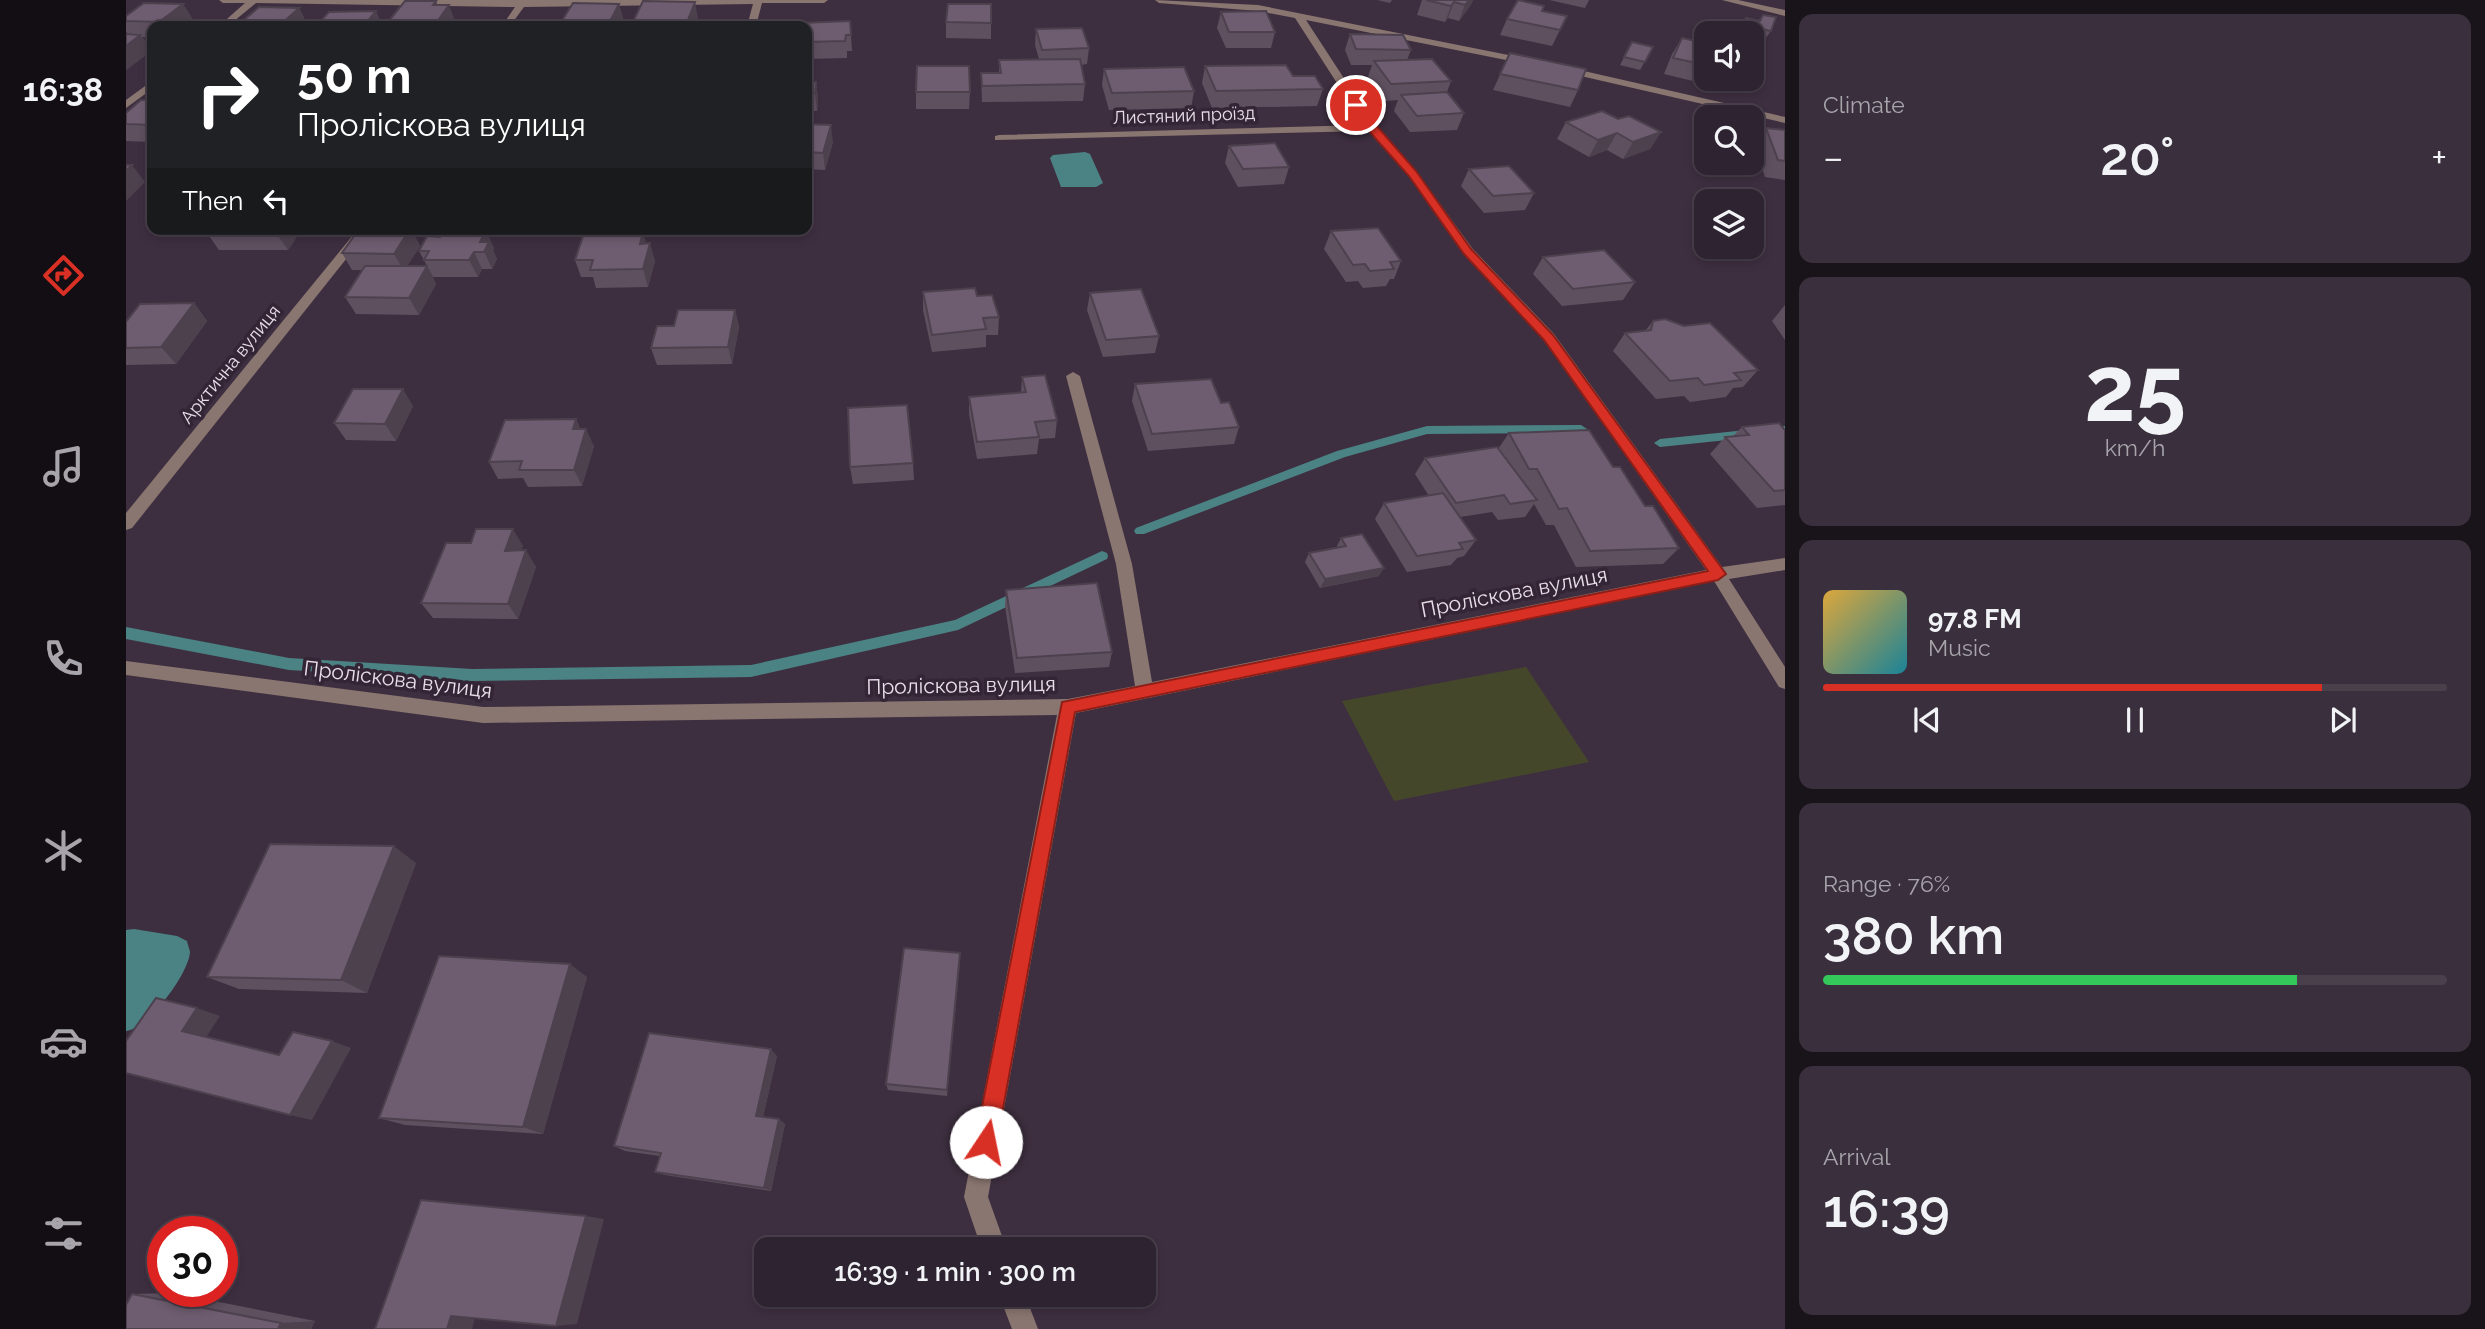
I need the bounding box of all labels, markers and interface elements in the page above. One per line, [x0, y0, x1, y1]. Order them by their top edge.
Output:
map controls [1694, 21, 1764, 259]
button: sound [1694, 21, 1764, 91]
text: 50 m [297, 47, 412, 104]
icon: right [182, 49, 273, 140]
text: 16:38 [23, 71, 103, 108]
pin [1326, 75, 1386, 135]
icon: arrive [1337, 86, 1375, 124]
text: Climate [1823, 91, 1905, 118]
street label: Листяний проїзд [1112, 102, 1256, 128]
button: search [1694, 105, 1764, 175]
text: Проліскова вулиця [297, 106, 586, 143]
text: 20° [2100, 126, 2174, 187]
text: − [1823, 135, 1843, 180]
text: + [2431, 135, 2447, 180]
icon: left [257, 182, 295, 220]
text: Then [182, 186, 243, 216]
button: layers [1694, 189, 1764, 259]
icon: directions [39, 251, 88, 300]
street label: Арктична вулиця [176, 301, 284, 427]
text: 25 [2084, 335, 2186, 442]
text: km/h [2105, 434, 2165, 461]
icon: music [39, 442, 88, 491]
street label: Проліскова вулиця [1419, 562, 1609, 622]
text: 97.8 FM [1928, 604, 2022, 634]
icon: phone [39, 634, 88, 683]
text: Music [1928, 634, 1991, 661]
street label: Проліскова вулиця [302, 655, 494, 703]
street label: Проліскова вулиця [866, 671, 1056, 699]
icon: previous [1908, 701, 1946, 739]
icon: pause [2116, 701, 2154, 739]
icon: next [2324, 701, 2362, 739]
icon: climate [39, 826, 88, 875]
text: Range · 76% [1823, 870, 1950, 897]
text: 380 km [1823, 905, 2004, 966]
icon: car [39, 1017, 88, 1066]
position arrow [949, 1105, 1023, 1179]
text: Arrival [1823, 1143, 1890, 1170]
text: 16:39 [1823, 1178, 1950, 1239]
icon: filters [39, 1209, 88, 1258]
speed limit sign: 30 [147, 1216, 238, 1307]
text: 16:39 · 1 min · 300 m [834, 1257, 1076, 1287]

